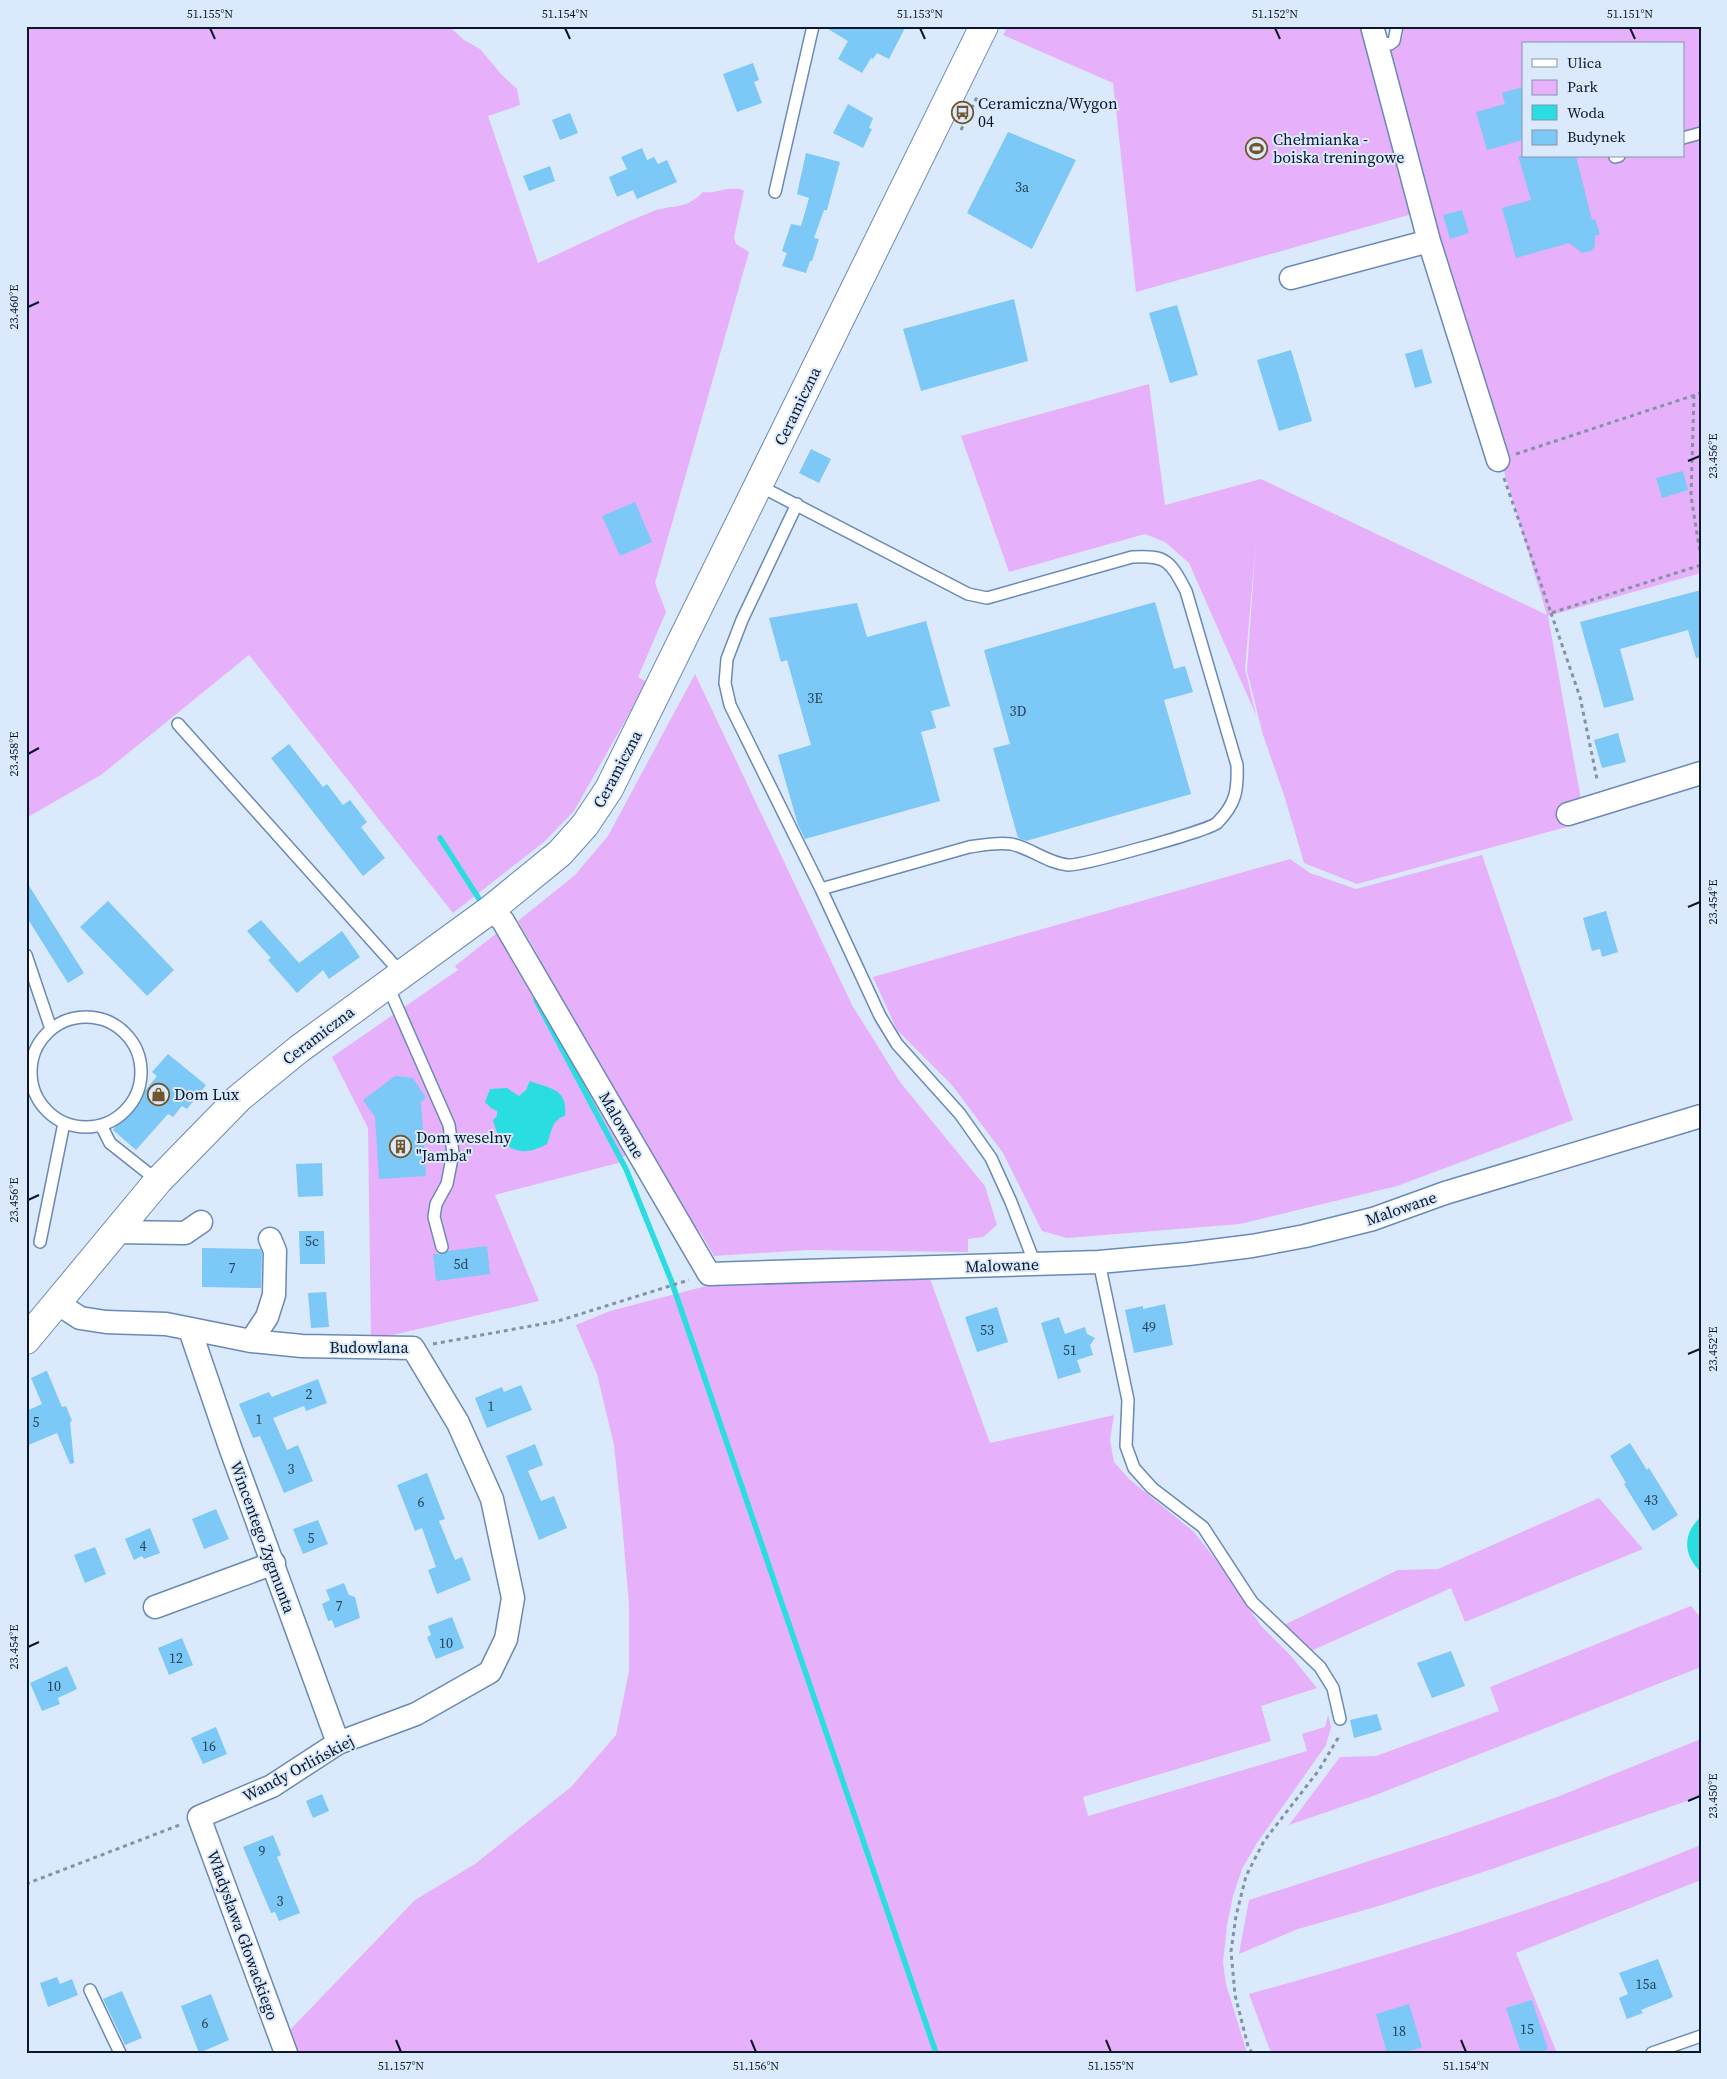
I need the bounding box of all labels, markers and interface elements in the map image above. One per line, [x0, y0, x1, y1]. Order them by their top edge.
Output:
text: 51.155°N [187, 6, 233, 22]
text: 51.154°N [542, 6, 588, 22]
text: 51.153°N [897, 6, 943, 22]
text: 51.152°N [1252, 6, 1298, 22]
text: 51.151°N [1607, 6, 1653, 22]
legend [1522, 42, 1684, 158]
text: Ulica [1567, 52, 1602, 73]
text: Park [1567, 76, 1599, 97]
place label: Ceramiczna/Wygon 04 [978, 92, 1118, 132]
bus stop icon: Ceramiczna/Wygon 04 [950, 100, 974, 124]
text: Woda [1567, 102, 1605, 123]
text: Budynek [1567, 126, 1626, 147]
place label: Chełmianka - boiska treningowe [1273, 128, 1404, 168]
sports icon: Chełmianka - boiska treningowe [1245, 136, 1269, 160]
house number: 3a [1015, 177, 1030, 197]
text: 23.460°E [6, 285, 22, 329]
street label: Ceramiczna [768, 362, 826, 449]
text: 23.456°E [1705, 434, 1721, 478]
house number: 3E [807, 688, 823, 708]
house number: 3D [1010, 701, 1027, 721]
street label: Ceramiczna [587, 726, 647, 812]
text: 23.458°E [6, 732, 22, 776]
text: 23.454°E [1705, 880, 1721, 924]
street label: Ceramiczna [277, 1000, 359, 1069]
shop icon: Dom Lux [146, 1082, 170, 1106]
place label: Dom Lux [174, 1083, 240, 1105]
street label: Malowane [594, 1088, 650, 1162]
place label: Dom weselny "Jamba" [416, 1126, 512, 1166]
building icon: Dom weselny "Jamba" [388, 1134, 412, 1158]
text: 23.456°E [6, 1178, 22, 1222]
street label: Malowane [1363, 1186, 1439, 1230]
house number: 5c [305, 1231, 319, 1251]
street label: Malowane [965, 1253, 1039, 1277]
house number: 5d [454, 1254, 469, 1274]
house number: 7 [229, 1258, 236, 1278]
house number: 49 [1142, 1317, 1156, 1337]
house number: 53 [980, 1320, 994, 1340]
text: 23.452°E [1705, 1327, 1721, 1371]
street label: Budowlana [329, 1336, 409, 1358]
house number: 51 [1063, 1340, 1077, 1360]
house number: 2 [306, 1384, 313, 1404]
house number: 1 [488, 1396, 495, 1416]
house number: 1 [256, 1409, 263, 1429]
house number: 5 [33, 1412, 40, 1432]
street label: Wincentego Zygmunta [225, 1458, 301, 1617]
house number: 3 [288, 1459, 295, 1479]
house number: 43 [1644, 1490, 1658, 1510]
house number: 6 [418, 1492, 425, 1512]
house number: 5 [308, 1528, 315, 1548]
house number: 4 [140, 1536, 147, 1556]
house number: 7 [336, 1596, 343, 1616]
text: 23.454°E [6, 1625, 22, 1669]
house number: 10 [439, 1633, 453, 1653]
house number: 12 [169, 1648, 183, 1668]
house number: 10 [47, 1676, 61, 1696]
street label: Wandy Orlińskiej [239, 1729, 357, 1807]
house number: 16 [202, 1736, 216, 1756]
text: 23.450°E [1705, 1774, 1721, 1818]
house number: 9 [259, 1841, 266, 1861]
street label: Władysława Głowackiego [202, 1847, 284, 2023]
house number: 3 [277, 1891, 284, 1911]
house number: 15a [1635, 1974, 1657, 1994]
house number: 6 [202, 2013, 209, 2033]
house number: 15 [1520, 2019, 1534, 2039]
house number: 18 [1392, 2021, 1406, 2041]
text: 51.157°N [378, 2058, 424, 2074]
text: 51.156°N [733, 2058, 779, 2074]
text: 51.155°N [1088, 2058, 1134, 2074]
text: 51.154°N [1443, 2058, 1489, 2074]

